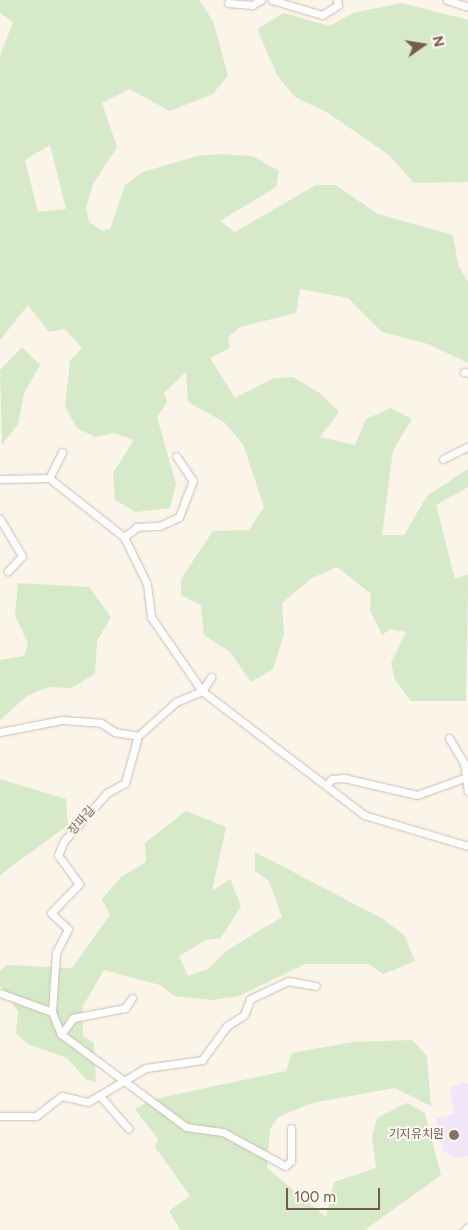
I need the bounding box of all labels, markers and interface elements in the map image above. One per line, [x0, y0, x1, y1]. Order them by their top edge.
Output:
north arrow [398, 20, 448, 70]
text: N [429, 34, 448, 49]
street label: 장파길 [66, 804, 98, 838]
place label: 기지유치원 [389, 1128, 444, 1142]
marker: 기지유치원 [448, 1129, 460, 1141]
scale bar [288, 1178, 382, 1210]
text: 100 m [294, 1188, 336, 1206]

